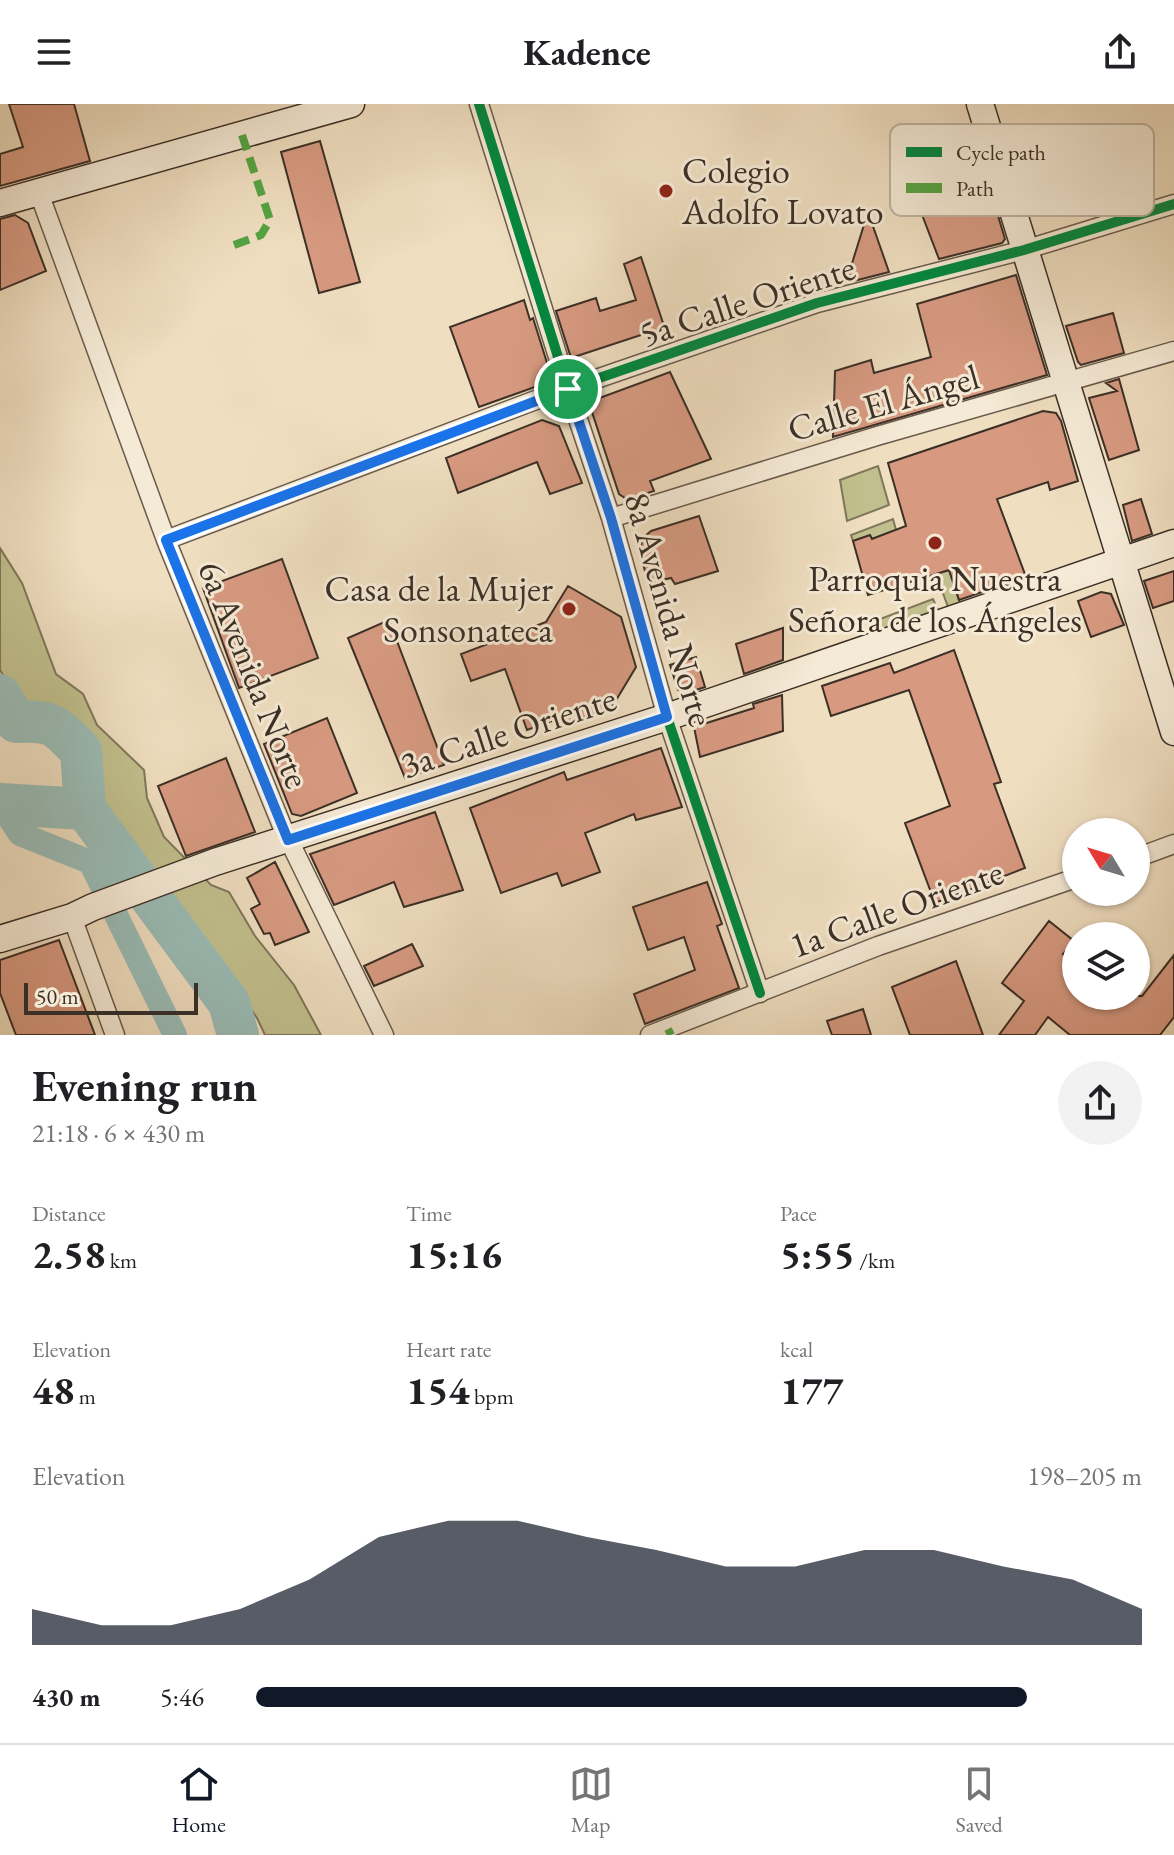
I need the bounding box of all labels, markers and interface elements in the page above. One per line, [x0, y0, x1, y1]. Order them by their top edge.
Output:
text: Kadence [523, 29, 651, 76]
icon: menu [32, 30, 76, 74]
icon: share [1098, 30, 1142, 74]
legend [890, 124, 1154, 216]
text: Cycle path [956, 138, 1046, 167]
place label: Colegio Adolfo Lovato [681, 147, 884, 235]
text: Path [956, 174, 994, 203]
marker: Colegio Adolfo Lovato [657, 182, 675, 200]
street label: 5a Calle Oriente [633, 244, 861, 357]
street label: Calle El Ángel [782, 353, 984, 452]
pin [534, 355, 602, 423]
icon: arrive [546, 367, 590, 411]
street label: 8a Avenida Norte [614, 487, 725, 732]
marker: Parroquia Nuestra Señora de los Ángeles [926, 534, 944, 552]
street label: 6a Avenida Norte [188, 553, 322, 795]
place label: Parroquia Nuestra Señora de los Ángeles [788, 555, 1082, 643]
place label: Casa de la Mujer Sonsonateca [325, 565, 554, 653]
marker: Casa de la Mujer Sonsonateca [560, 600, 578, 618]
street label: 3a Calle Oriente [394, 675, 622, 788]
north arrow [1062, 818, 1150, 906]
map controls [1062, 818, 1150, 1010]
street label: 1a Calle Oriente [783, 848, 1009, 969]
button: layers [1062, 922, 1150, 1010]
scale bar [24, 979, 198, 1015]
text: 50 m [36, 982, 79, 1011]
text: Evening run [32, 1057, 257, 1114]
button: share [1058, 1061, 1142, 1145]
text: 21:18 · 6 × 430 m [32, 1116, 205, 1150]
text: Distance [32, 1199, 105, 1228]
text: Time [406, 1199, 452, 1228]
text: Pace [780, 1199, 817, 1228]
text: 2.58 [32, 1228, 105, 1280]
text: 15:16 [406, 1228, 502, 1280]
text: 5:55 [780, 1228, 855, 1280]
text: km [105, 1246, 137, 1275]
text: /km [855, 1246, 895, 1275]
text: Elevation [32, 1335, 111, 1364]
text: Heart rate [406, 1335, 491, 1364]
text: kcal [780, 1335, 813, 1364]
text: 48 [32, 1364, 74, 1416]
text: 154 [406, 1364, 469, 1416]
text: 177 [780, 1364, 843, 1416]
text: m [74, 1382, 96, 1411]
text: bpm [469, 1382, 514, 1411]
text: Elevation [32, 1459, 126, 1493]
text: 198–205 m [1027, 1459, 1142, 1493]
text: 430 m [32, 1680, 100, 1714]
text: 5:46 [160, 1680, 204, 1714]
tab: Home [171, 1762, 226, 1839]
tab: Map [569, 1762, 613, 1839]
tab: Saved [955, 1762, 1003, 1839]

